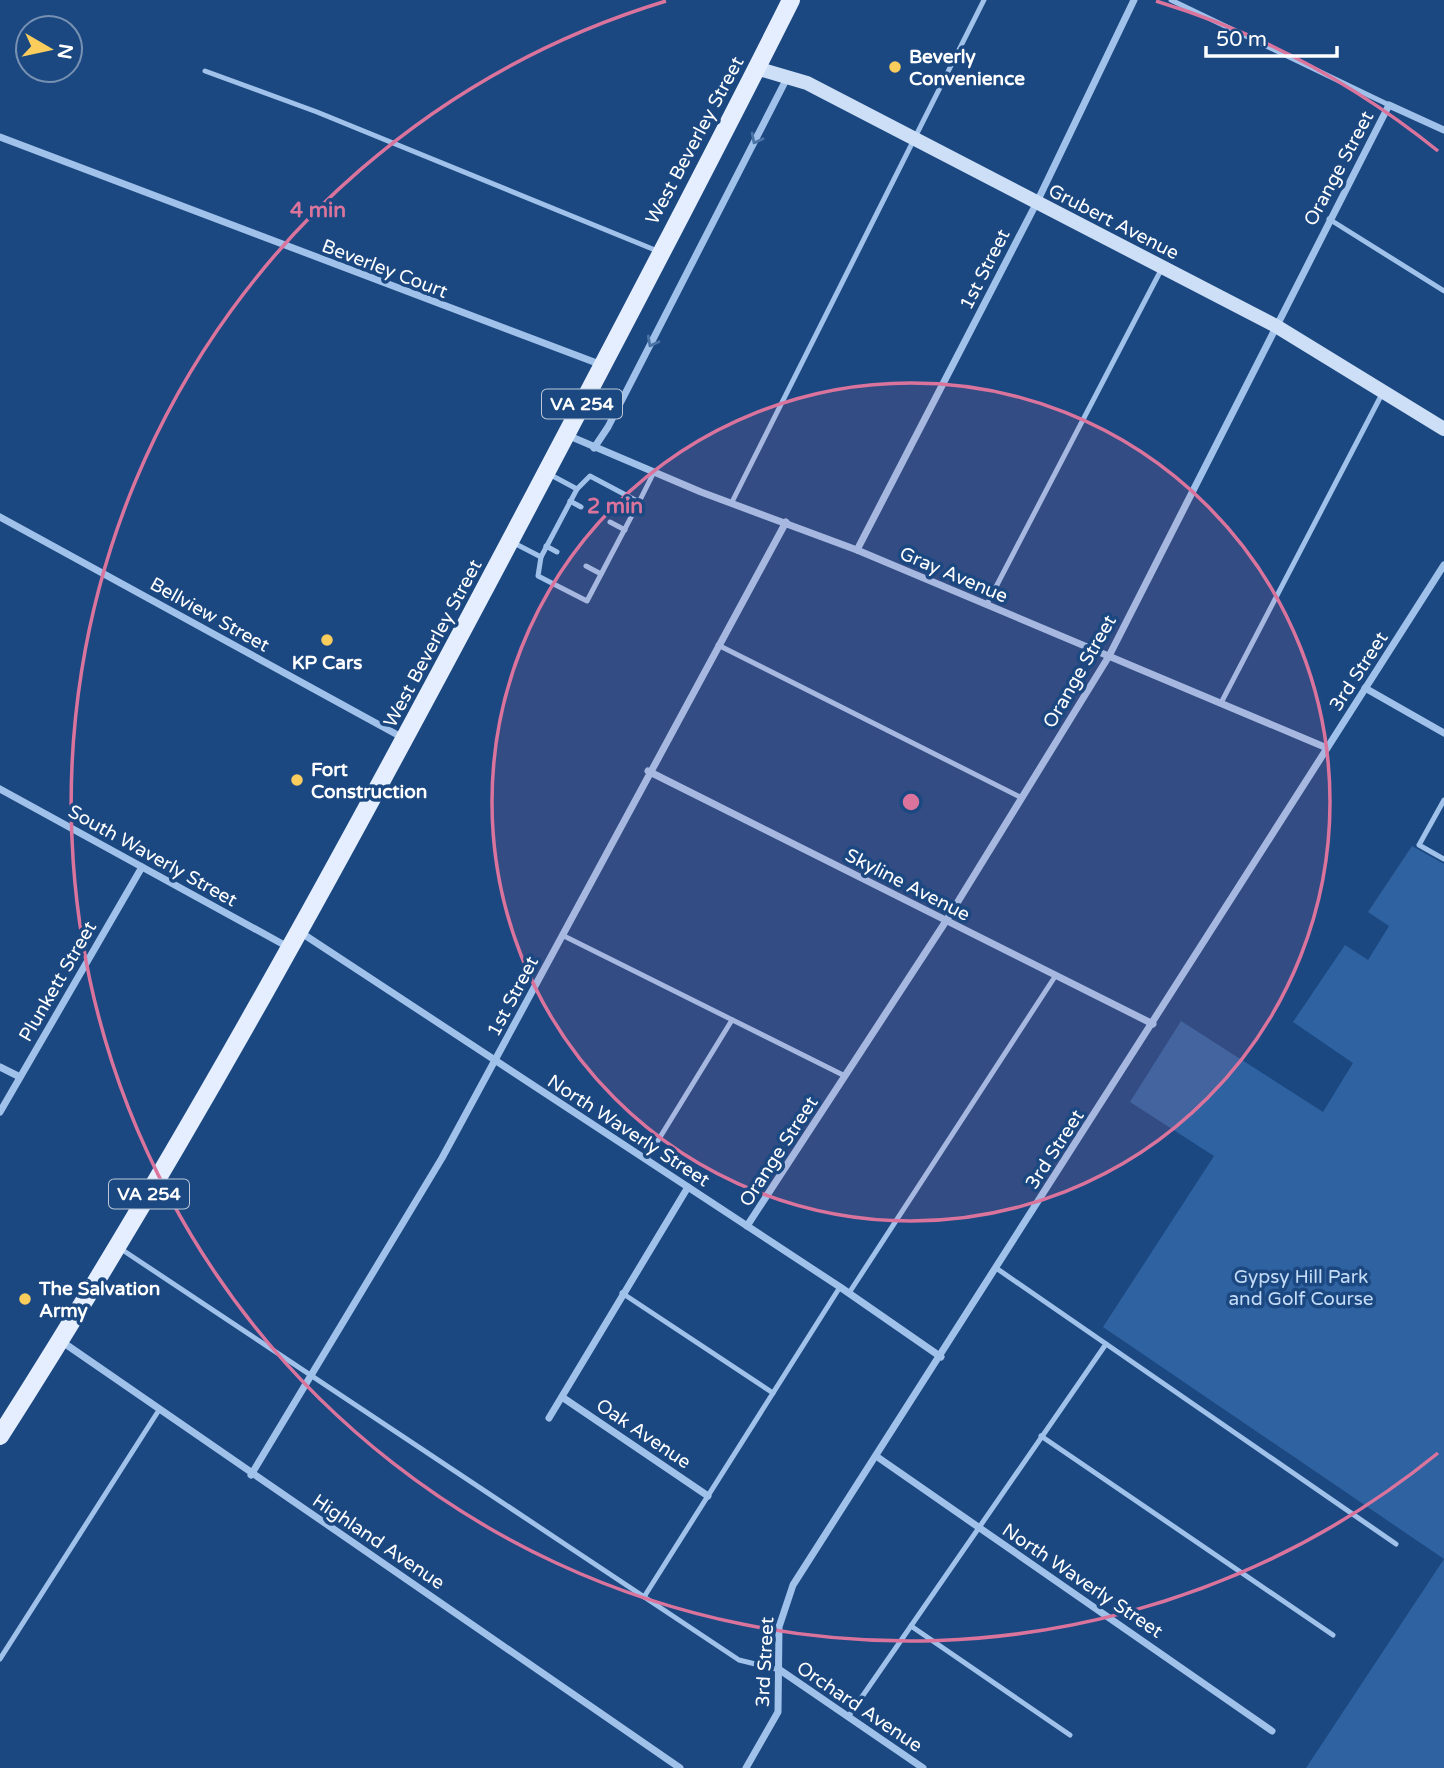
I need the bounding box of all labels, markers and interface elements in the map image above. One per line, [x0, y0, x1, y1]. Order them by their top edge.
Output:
north arrow [14, 14, 84, 84]
scale bar [1206, 14, 1337, 58]
text: 50 m [1216, 27, 1267, 52]
text: N [53, 42, 77, 61]
place label: Beverly Convenience [909, 46, 1025, 90]
street label: West Beverley Street [641, 53, 748, 228]
marker: Beverly Convenience [887, 59, 903, 75]
street label: Orange Street [1299, 107, 1378, 230]
one-way arrow [751, 132, 765, 144]
street label: Grubert Avenue [1045, 180, 1182, 264]
text: 4 min [290, 198, 346, 223]
street label: 1st Street [955, 225, 1015, 313]
street label: Beverley Court [319, 235, 451, 303]
one-way arrow [647, 334, 661, 347]
road number: VA 254 [542, 390, 622, 418]
text: 2 min [587, 494, 643, 519]
street label: Gray Avenue [896, 542, 1011, 608]
street label: West Beverley Street [379, 556, 486, 731]
street label: Bellview Street [146, 573, 273, 657]
street label: Orange Street [1039, 611, 1121, 732]
street label: 3rd Street [1325, 628, 1393, 715]
marker: KP Cars [319, 632, 335, 648]
place label: KP Cars [292, 652, 362, 674]
place label: Fort Construction [311, 759, 427, 803]
marker: Fort Construction [289, 772, 305, 788]
centre of rings [899, 790, 923, 814]
street label: South Waverly Street [64, 800, 241, 911]
street label: Skyline Avenue [842, 844, 974, 926]
street label: Plunkett Street [15, 917, 101, 1046]
street label: 1st Street [483, 953, 543, 1040]
street label: North Waverly Street [543, 1070, 714, 1191]
street label: Orange Street [735, 1092, 823, 1211]
street label: 3rd Street [1021, 1106, 1089, 1193]
road number: VA 254 [109, 1180, 189, 1209]
park label: Gypsy Hill Park and Golf Course [1228, 1266, 1374, 1310]
place label: The Salvation Army [38, 1278, 160, 1323]
marker: The Salvation Army [17, 1291, 33, 1307]
street label: Oak Avenue [592, 1394, 695, 1473]
street label: Highland Avenue [308, 1490, 449, 1594]
street label: North Waverly Street [998, 1519, 1167, 1643]
street label: 3rd Street [752, 1616, 778, 1708]
street label: Orchard Avenue [793, 1657, 926, 1757]

